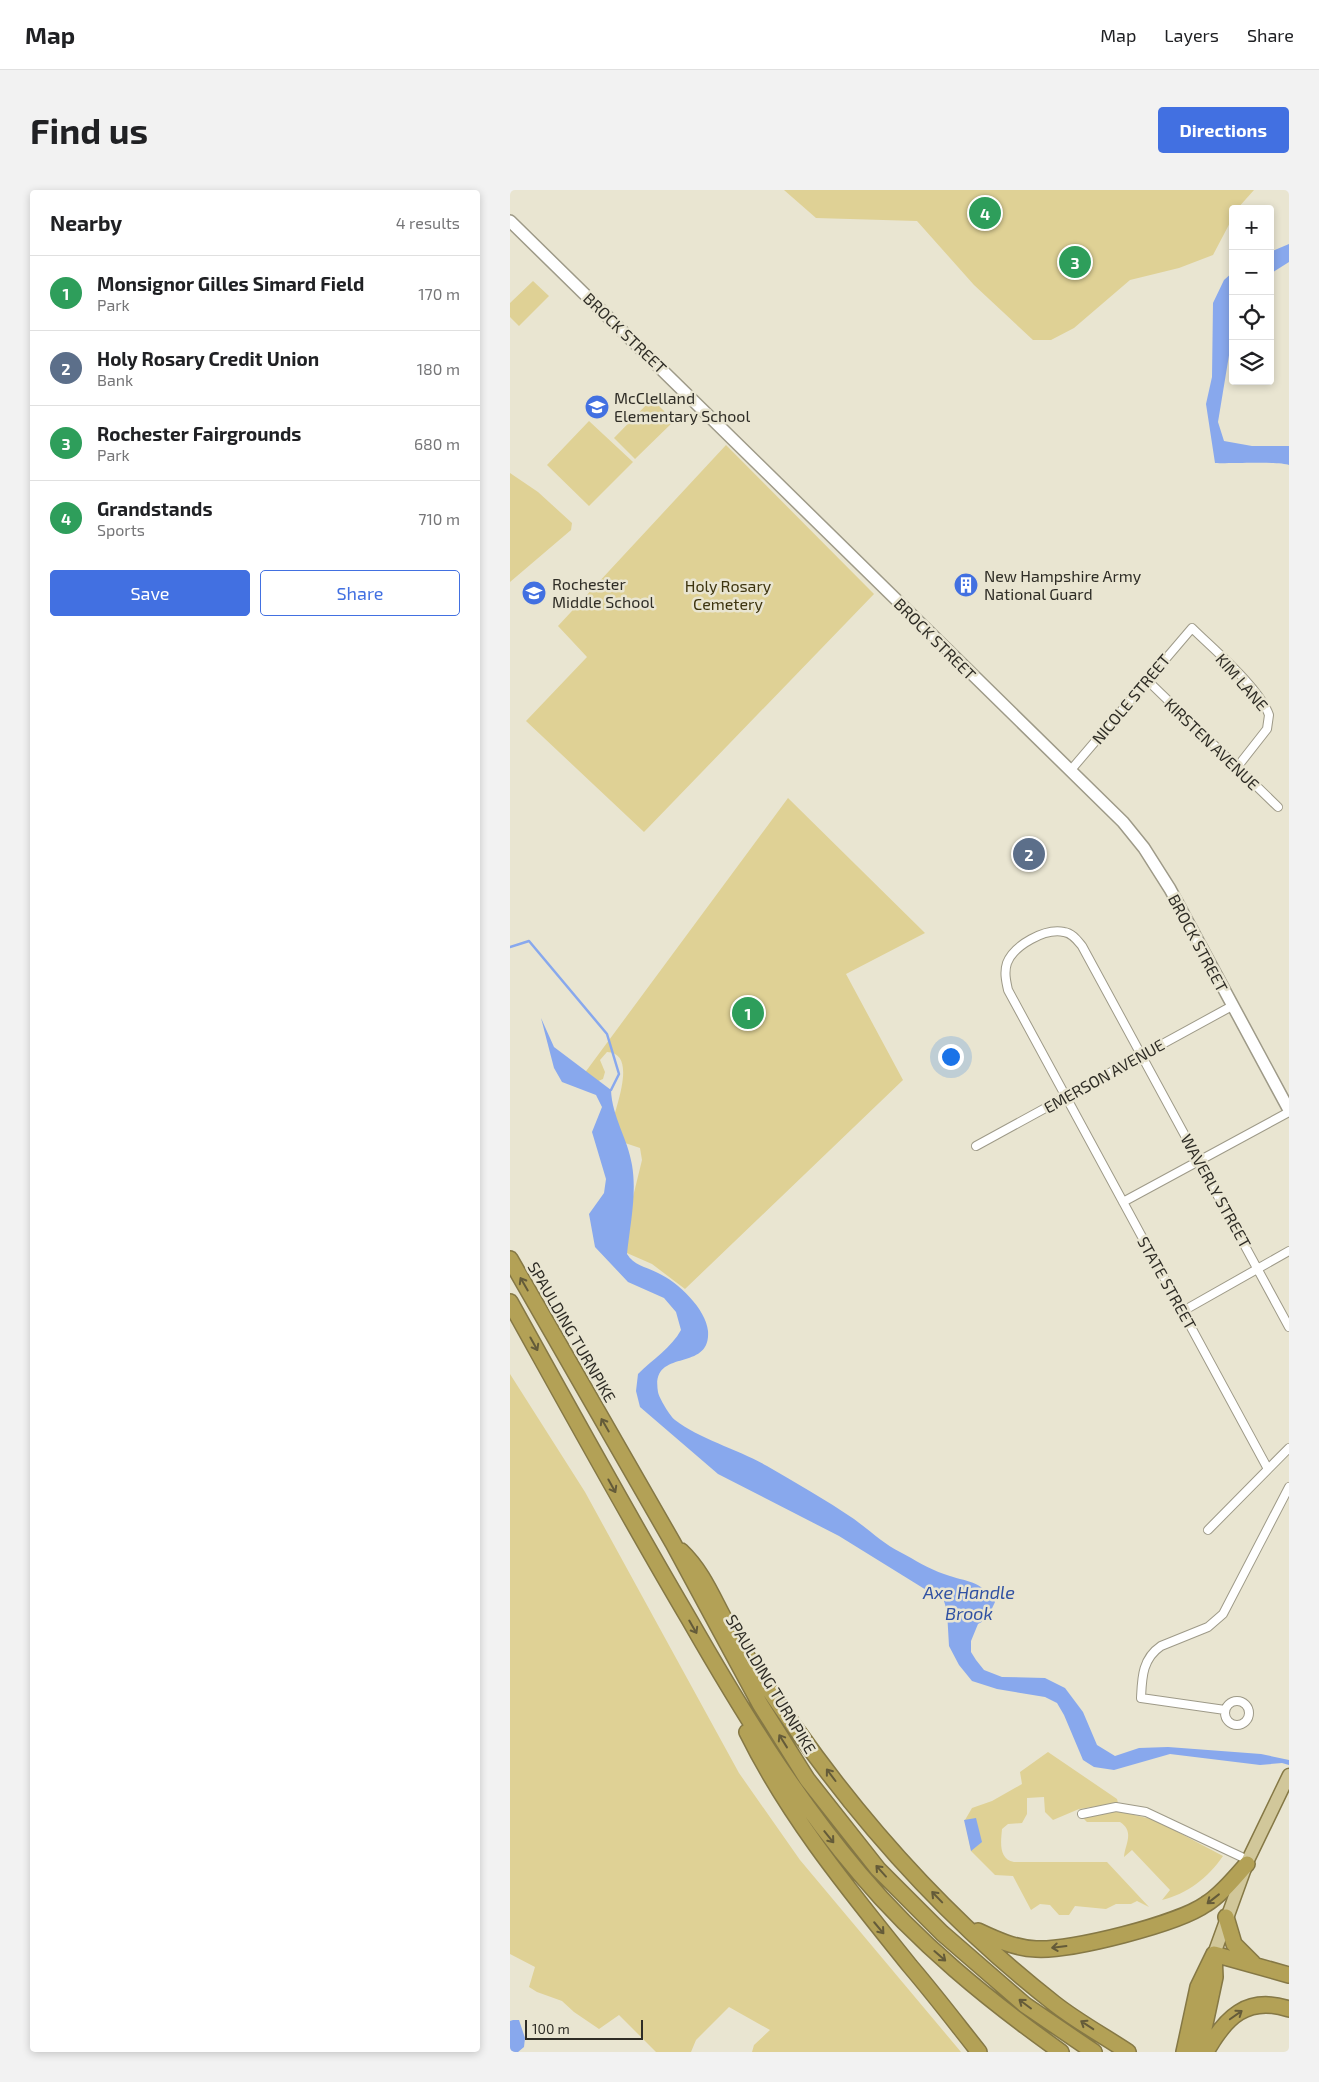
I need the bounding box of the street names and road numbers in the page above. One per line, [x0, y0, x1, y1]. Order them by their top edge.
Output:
street label: BROCK STREET [580, 288, 671, 377]
street label: BROCK STREET [891, 594, 980, 683]
street label: KIM LANE [1212, 649, 1272, 714]
street label: NICOLE STREET [1088, 650, 1174, 747]
street label: KIRSTEN AVENUE [1161, 694, 1264, 794]
street label: BROCK STREET [1165, 891, 1232, 995]
street label: EMERSON AVENUE [1040, 1035, 1167, 1117]
street label: WAVERLY STREET [1177, 1131, 1256, 1251]
street label: STATE STREET [1134, 1233, 1201, 1333]
street label: SPAULDING TURNPIKE [524, 1258, 620, 1405]
street label: SPAULDING TURNPIKE [722, 1611, 821, 1757]

